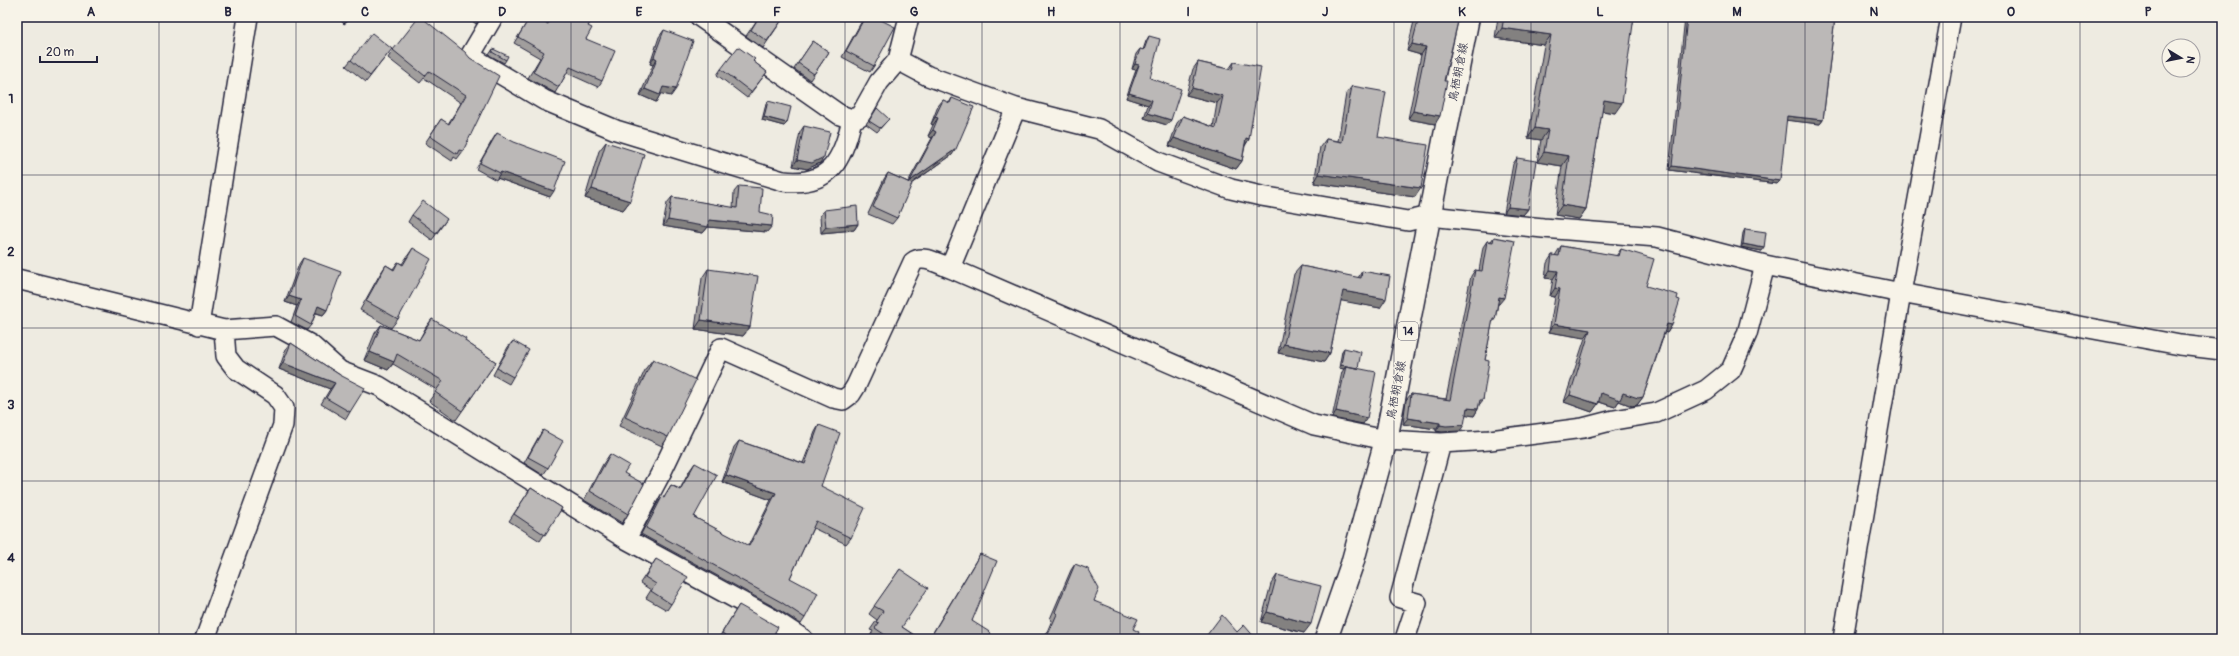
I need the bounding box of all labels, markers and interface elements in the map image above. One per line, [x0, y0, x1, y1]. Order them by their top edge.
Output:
text: A [87, 4, 96, 20]
text: B [224, 4, 232, 20]
text: C [361, 4, 369, 20]
text: D [498, 4, 506, 20]
text: E [636, 4, 643, 20]
text: F [773, 4, 781, 20]
text: G [910, 4, 919, 20]
text: H [1047, 4, 1055, 20]
text: I [1186, 4, 1190, 20]
text: J [1322, 4, 1328, 20]
text: K [1458, 4, 1466, 20]
text: L [1596, 4, 1604, 20]
text: M [1732, 4, 1742, 20]
text: N [1870, 4, 1879, 20]
text: O [2007, 4, 2016, 20]
text: P [2144, 4, 2152, 20]
scale bar [40, 38, 97, 64]
north arrow [2161, 38, 2201, 78]
street label: 鳥栖朝倉線 [1445, 41, 1472, 103]
text: 20 m [46, 45, 75, 60]
text: N [2183, 55, 2197, 65]
text: 1 [8, 91, 14, 107]
text: 2 [7, 244, 15, 260]
road number: 14 [1398, 322, 1418, 340]
street label: 鳥栖朝倉線 [1383, 359, 1410, 421]
text: 3 [7, 397, 15, 413]
text: 4 [7, 550, 15, 566]

